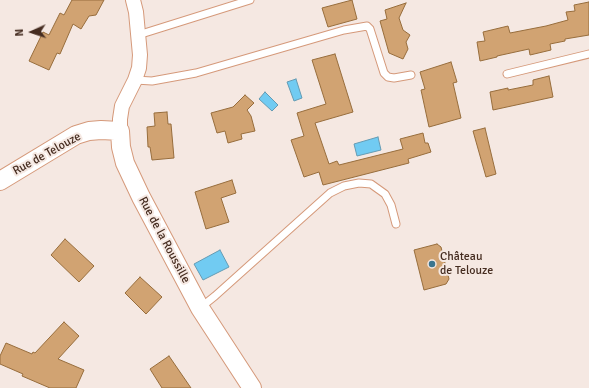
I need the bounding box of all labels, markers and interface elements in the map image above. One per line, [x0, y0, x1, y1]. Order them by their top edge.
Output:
north arrow [12, 12, 52, 52]
text: N [13, 28, 26, 37]
street label: Rue de Telouze [11, 129, 83, 179]
street label: Rue de la Roussille [135, 194, 193, 286]
place label: Château de Telouze [440, 250, 493, 278]
marker: Château de Telouze [427, 259, 437, 269]

